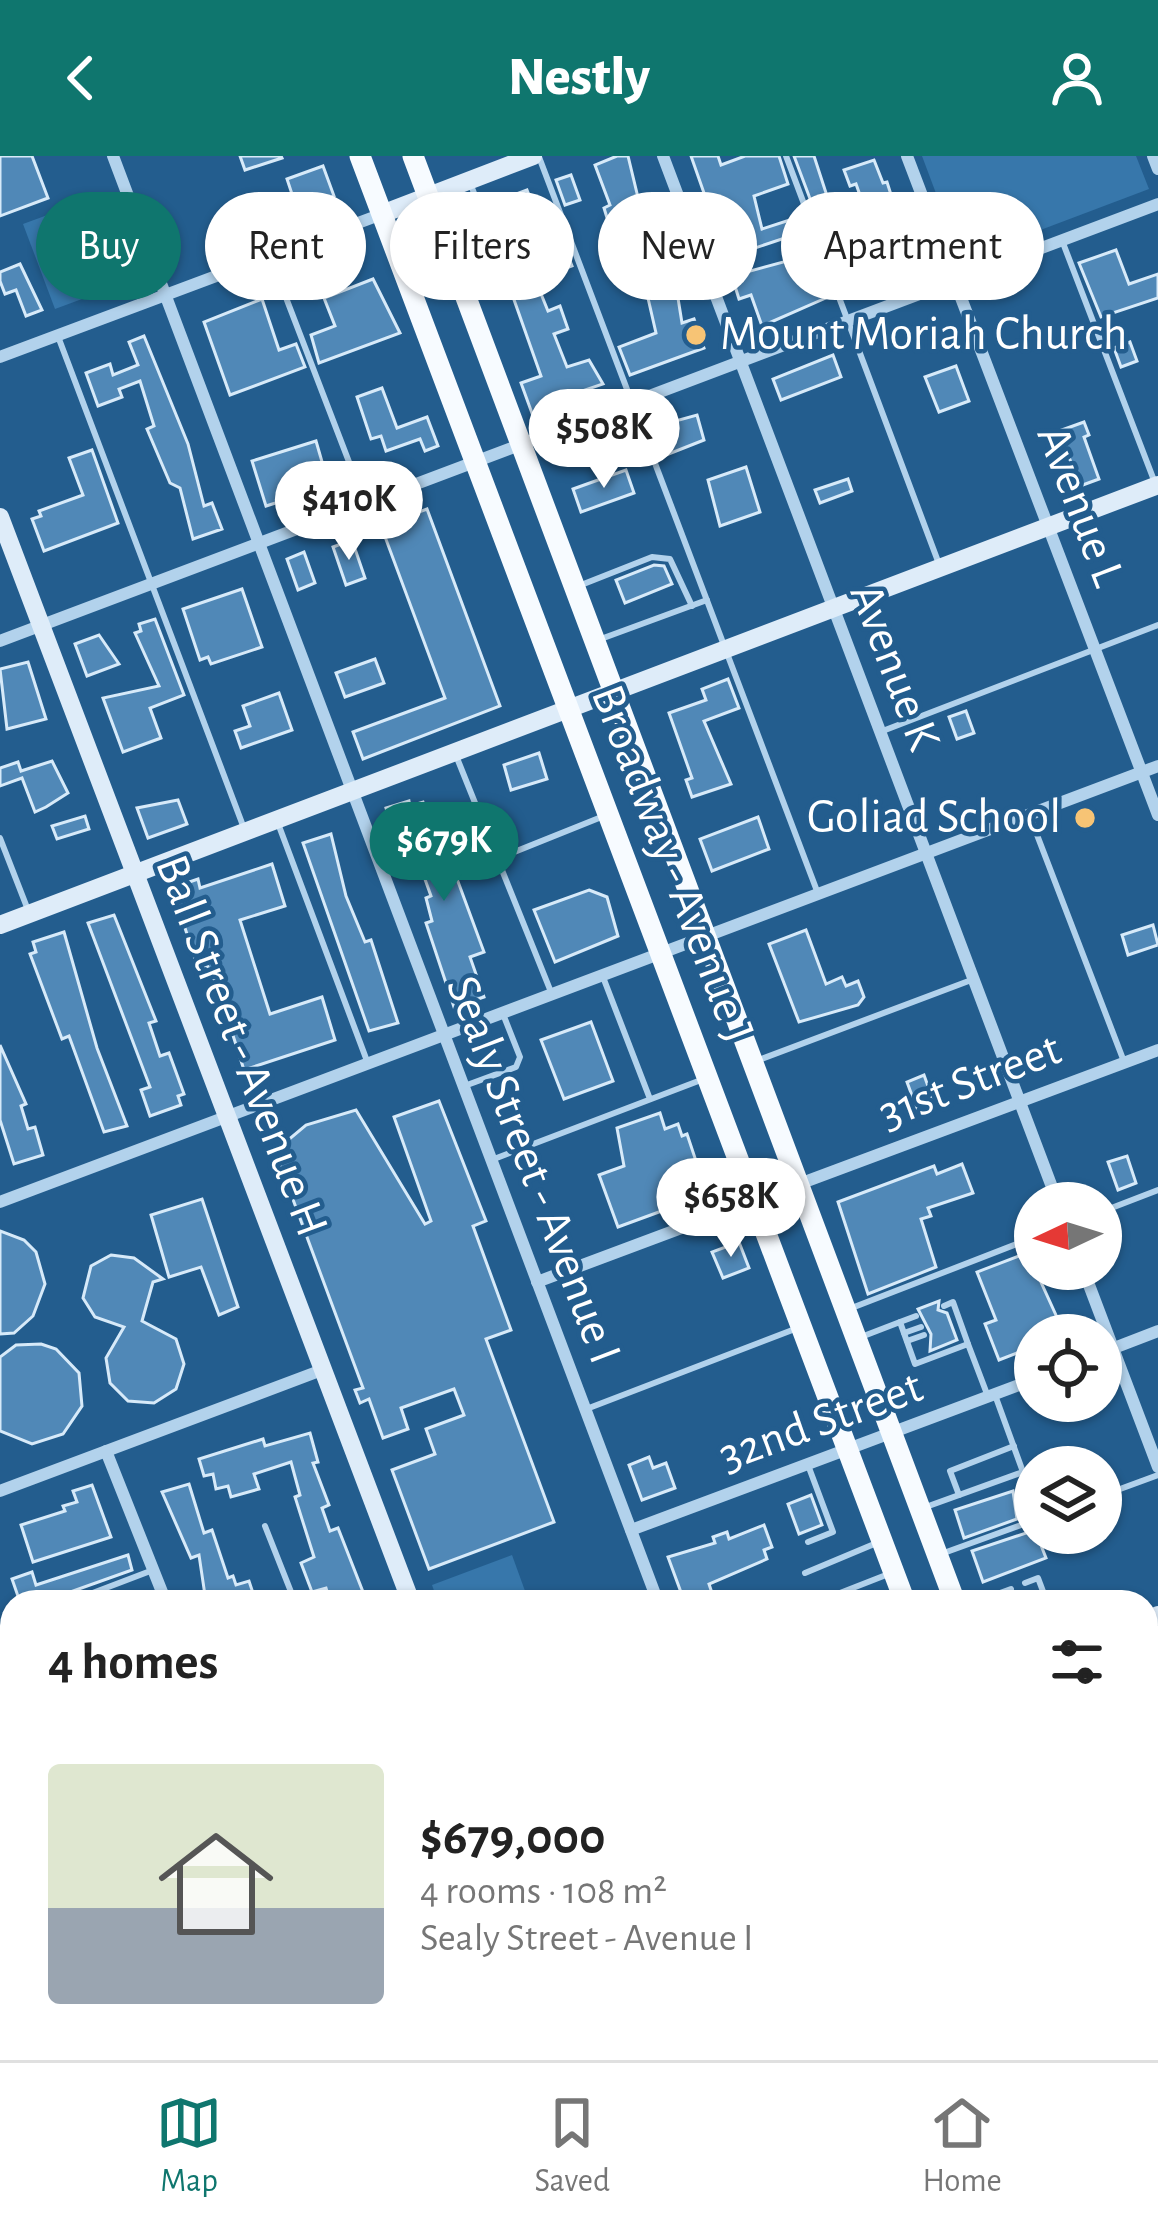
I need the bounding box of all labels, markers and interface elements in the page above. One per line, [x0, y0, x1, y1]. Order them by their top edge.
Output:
icon: back [48, 45, 114, 111]
icon: person [1044, 45, 1110, 111]
text: Nestly [508, 51, 650, 105]
chip: Buy [36, 192, 181, 300]
chip: Rent [205, 192, 366, 300]
chip: Filters [390, 192, 574, 300]
chip: New [598, 192, 757, 300]
chip: Apartment [781, 192, 1044, 300]
place label: Mount Moriah Church [720, 311, 1127, 359]
marker: Mount Moriah Church [683, 322, 709, 348]
pin: $508K [520, 389, 688, 491]
text: $508K [556, 408, 652, 447]
street label: Avenue L [1028, 419, 1132, 593]
pin: $410K [265, 461, 433, 563]
text: $410K [302, 480, 396, 519]
street label: Avenue K [840, 577, 948, 758]
street label: Broadway - Avenue J [582, 679, 762, 1049]
place label: Goliad School [807, 794, 1061, 842]
pin: $679K [360, 802, 528, 904]
marker: Goliad School [1072, 805, 1098, 831]
text: $679K [397, 821, 491, 860]
street label: Ball Street - Avenue H [146, 849, 336, 1243]
street label: Sealy Street - Avenue I [437, 970, 629, 1370]
street label: 31st Street [873, 1025, 1067, 1139]
pin: $658K [647, 1158, 815, 1260]
text: $658K [683, 1177, 779, 1216]
north arrow [1014, 1182, 1122, 1290]
map controls [1014, 1182, 1122, 1554]
button: locate [1014, 1314, 1122, 1422]
street label: 32nd Street [713, 1363, 929, 1481]
button: layers [1014, 1446, 1122, 1554]
icon: filters [1044, 1629, 1110, 1695]
text: 4 homes [48, 1637, 218, 1688]
icon: home [144, 1812, 288, 1956]
text: $679,000 [420, 1812, 606, 1863]
text: 4 rooms · 108 m² [420, 1872, 667, 1911]
text: Sealy Street - Avenue I [420, 1919, 754, 1958]
tab: Map [156, 2090, 222, 2202]
tab: Saved [535, 2090, 610, 2202]
tab: Home [922, 2090, 1002, 2202]

